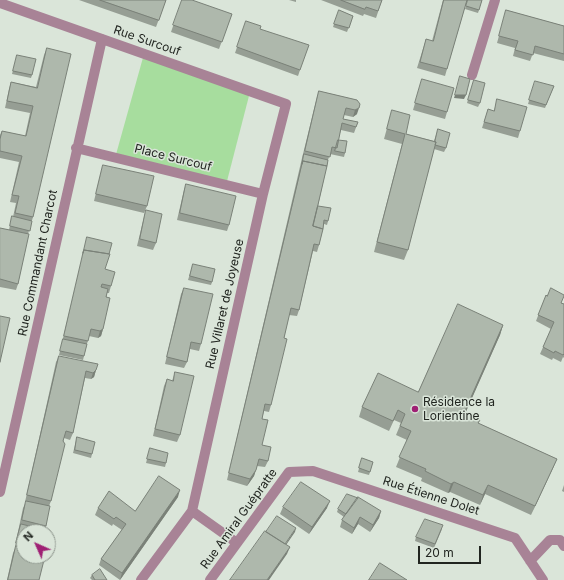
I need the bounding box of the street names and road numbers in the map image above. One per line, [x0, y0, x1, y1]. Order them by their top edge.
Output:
street label: Rue Surcouf [112, 23, 182, 59]
street label: Place Surcouf [133, 141, 213, 175]
street label: Rue Commandant Charcot [15, 188, 61, 338]
street label: Rue Villaret de Joyeuse [203, 238, 247, 370]
street label: Rue Amiral Guépratte [198, 466, 280, 572]
street label: Rue Étienne Dolet [381, 474, 481, 518]

